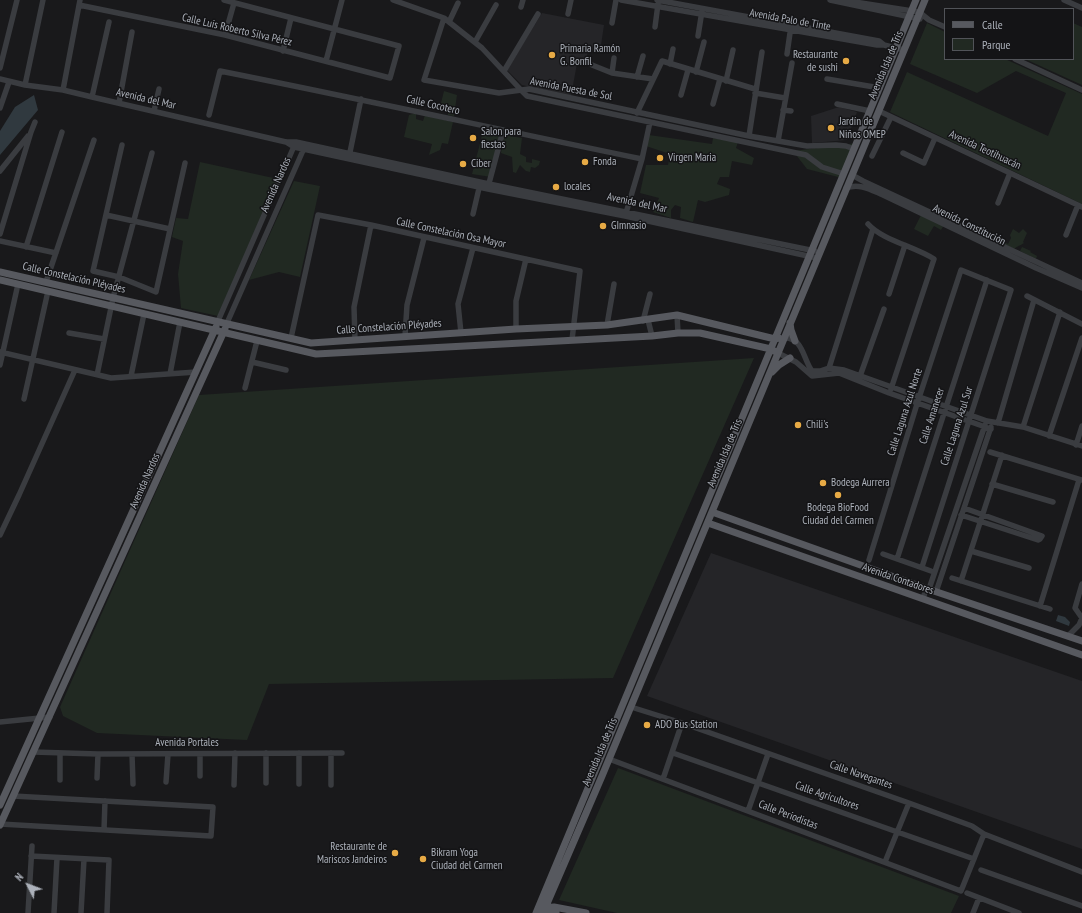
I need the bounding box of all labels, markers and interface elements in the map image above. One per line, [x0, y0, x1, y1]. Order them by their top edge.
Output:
street label: Avenida Palo de Tinte [748, 6, 832, 34]
legend [944, 8, 1074, 60]
street label: Calle Luis Roberto Silva Pérez [181, 11, 293, 49]
text: Calle [982, 17, 1003, 32]
street label: Avenida Isla de Tris [866, 29, 906, 101]
text: Parque [982, 37, 1011, 52]
place label: Primaria Ramón G. Bonfil [560, 42, 620, 68]
place label: Restaurante de sushi [793, 48, 838, 74]
marker: Primaria Ramón G. Bonfil [547, 50, 557, 60]
marker: Restaurante de sushi [841, 56, 851, 66]
street label: Avenida Puesta de Sol [529, 75, 613, 103]
street label: Avenida del Mar [115, 86, 177, 112]
street label: Calle Cocotero [405, 92, 461, 118]
place label: Jardín de Niños OMEP [839, 115, 886, 141]
marker: Jardín de Niños OMEP [826, 123, 836, 133]
place label: Salon para fiestas [481, 125, 521, 151]
street label: Avenida Teotihuacán [947, 128, 1023, 172]
marker: Salon para fiestas [468, 133, 478, 143]
place label: Virgen Maria [668, 151, 716, 165]
marker: Virgen Maria [655, 153, 665, 163]
street label: Avenida Nardos [258, 155, 294, 215]
place label: Fonda [593, 155, 616, 169]
place label: Ciber [471, 157, 491, 171]
marker: Fonda [580, 157, 590, 167]
marker: Ciber [458, 159, 468, 169]
place label: locales [564, 180, 590, 194]
marker: locales [551, 182, 561, 192]
street label: Avenida del Mar [606, 190, 668, 216]
street label: Avenida Constitución [930, 202, 1008, 248]
street label: Calle Constelación Osa Mayor [395, 215, 507, 251]
place label: GImnasio [611, 219, 646, 233]
marker: GImnasio [598, 221, 608, 231]
street label: Calle Constelación Pléyades [21, 260, 127, 296]
street label: Calle Constelación Pléyades [336, 317, 442, 337]
street label: Calle Laguna Azul Norte [885, 367, 925, 457]
street label: Calle Laguna Azul Sur [938, 385, 976, 467]
street label: Calle Amanecer [917, 386, 947, 446]
street label: Avenida Isla de Tris [705, 417, 745, 489]
place label: Chili's [806, 418, 828, 432]
marker: Chili's [793, 420, 803, 430]
street label: Avenida Nardos [127, 451, 163, 511]
place label: Bodega Aurrera [831, 476, 890, 490]
marker: Bodega Aurrera [818, 478, 828, 488]
marker: Bodega BioFood Ciudad del Carmen [833, 490, 843, 500]
place label: Bodega BioFood Ciudad del Carmen [802, 501, 874, 527]
street label: Avenida Contadores [860, 561, 936, 597]
street label: Avenida Isla de Tris [580, 716, 620, 788]
place label: ADO Bus Station [655, 718, 717, 732]
marker: ADO Bus Station [642, 720, 652, 730]
street label: Avenida Portales [155, 736, 219, 750]
street label: Calle Navegantes [828, 758, 894, 792]
street label: Calle Agricultores [793, 779, 861, 813]
street label: Calle Periodistas [756, 798, 820, 832]
place label: Restaurante de Mariscos Jandeiros [317, 840, 387, 866]
place label: Bikram Yoga Ciudad del Carmen [431, 846, 502, 872]
marker: Restaurante de Mariscos Jandeiros [390, 848, 400, 858]
marker: Bikram Yoga Ciudad del Carmen [418, 854, 428, 864]
north arrow [8, 865, 48, 905]
text: N [12, 870, 26, 884]

